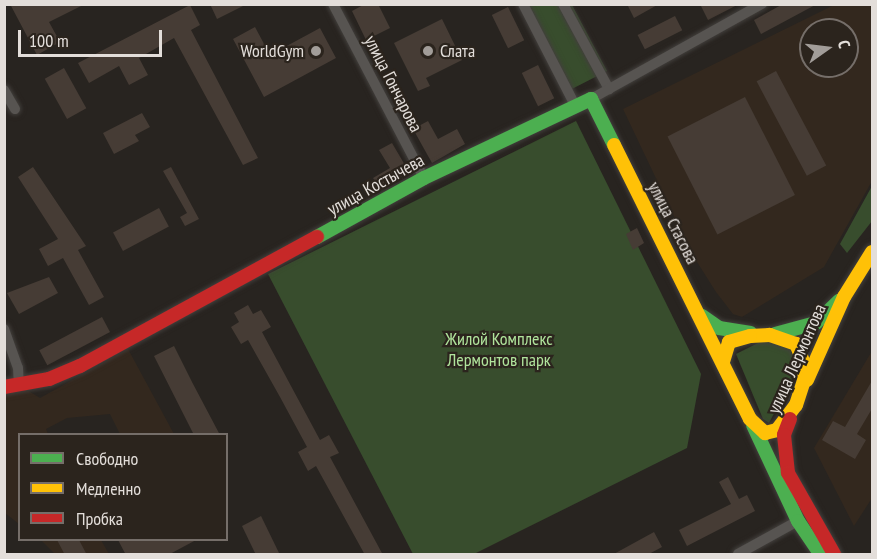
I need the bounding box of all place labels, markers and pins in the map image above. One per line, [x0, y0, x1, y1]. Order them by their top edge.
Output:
place label: WorldGym [241, 40, 304, 62]
place label: Слата [440, 40, 475, 62]
marker: WorldGym [309, 44, 323, 58]
marker: Слата [421, 44, 435, 58]

